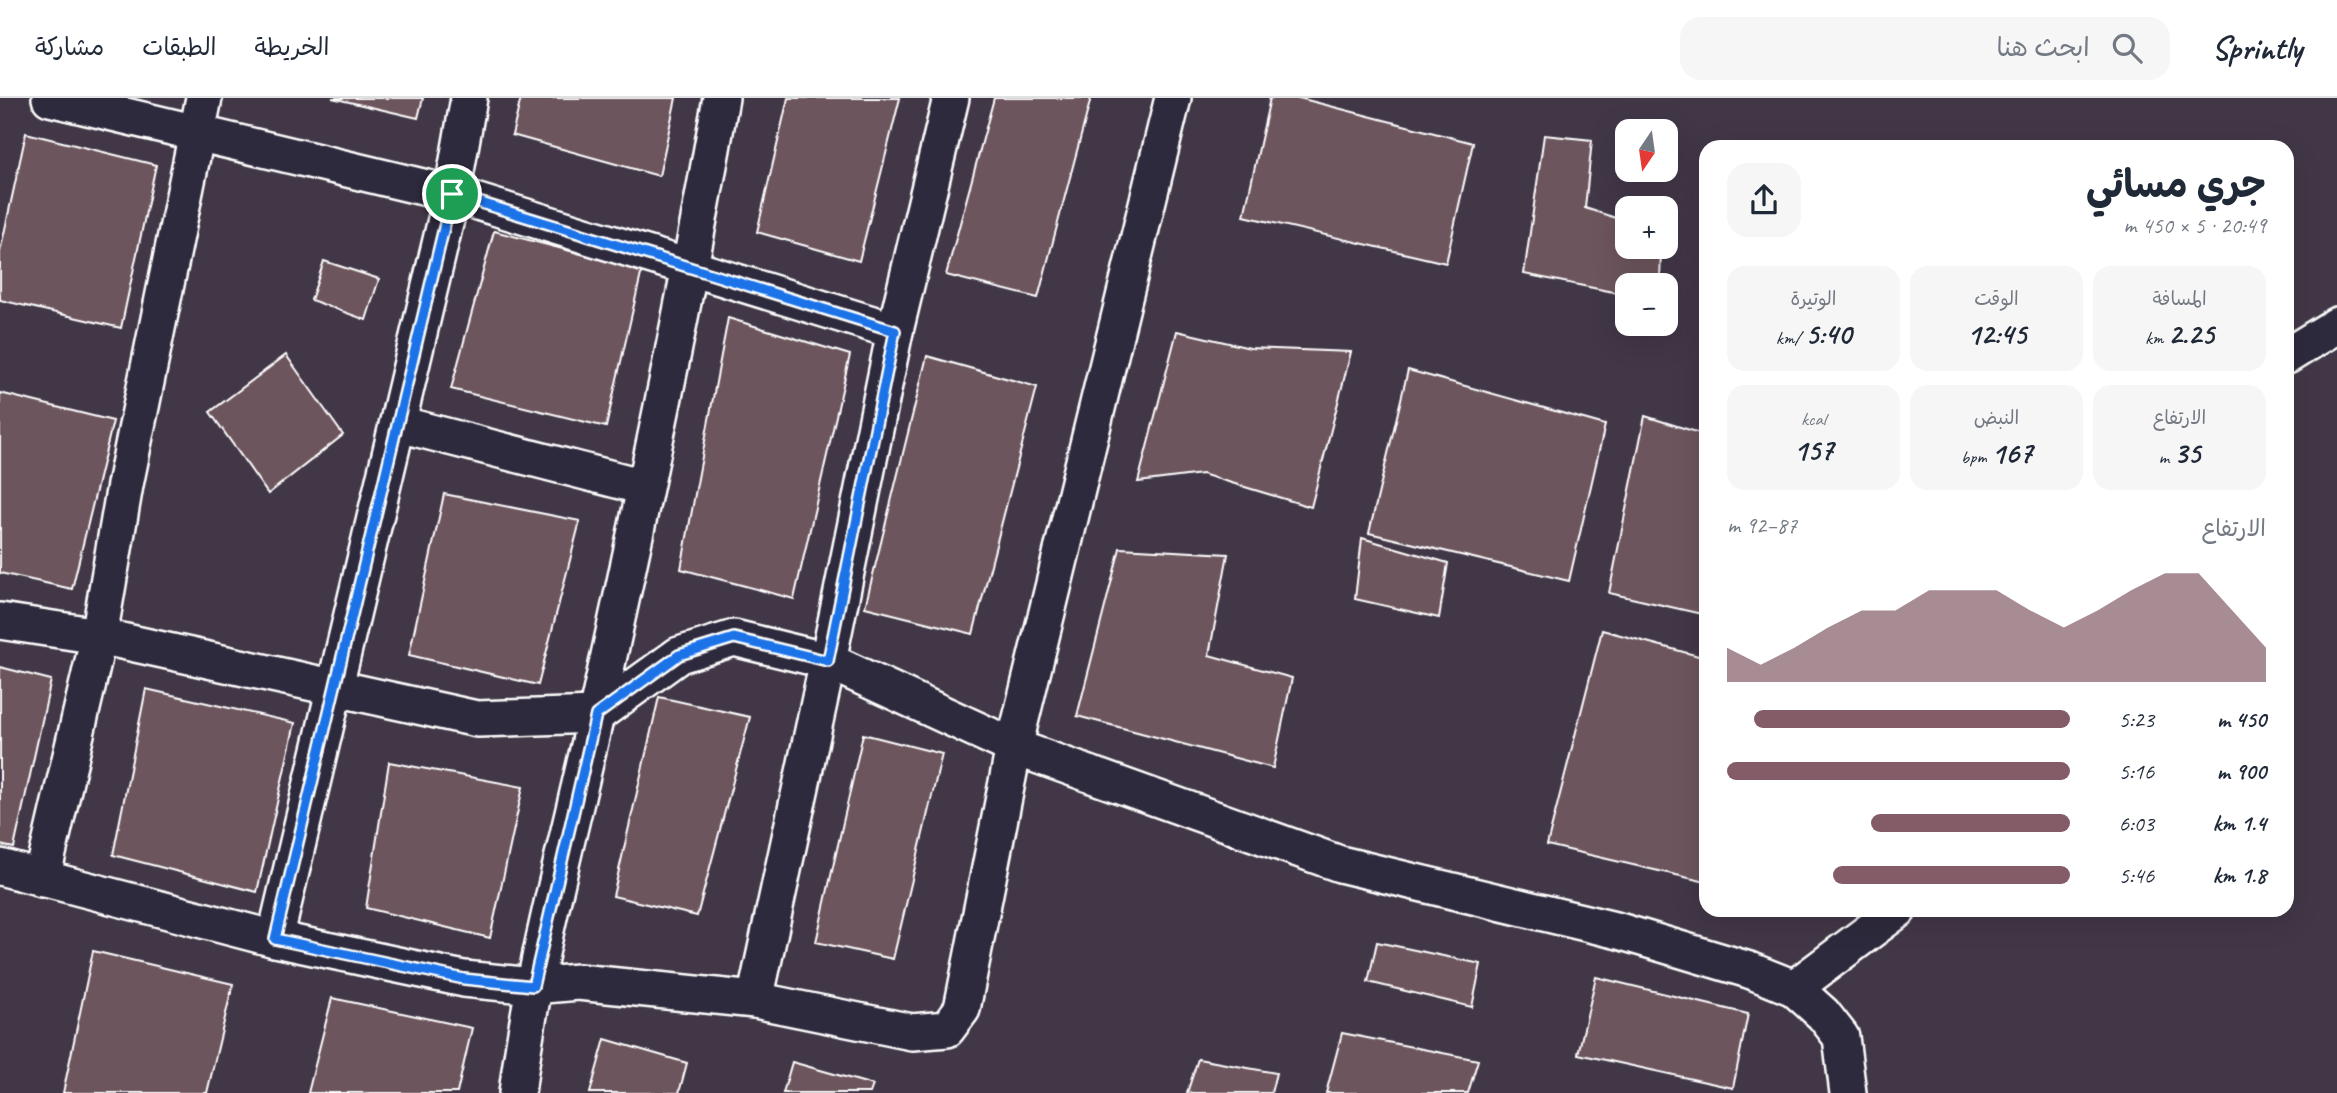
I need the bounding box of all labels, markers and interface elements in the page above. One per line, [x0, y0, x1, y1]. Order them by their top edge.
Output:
search box [1680, 17, 2170, 80]
text: Sprintly [2212, 27, 2302, 69]
icon: search [2108, 29, 2146, 67]
text: ابحث هنا [1996, 31, 2090, 64]
text: مشاركة [35, 32, 104, 62]
text: الطبقات [142, 32, 217, 62]
text: الخريطة [255, 32, 329, 62]
north arrow [1615, 119, 1678, 182]
map controls [1615, 119, 1678, 336]
text: جري مسائي [2086, 161, 2266, 208]
button: share [1727, 163, 1801, 237]
pin [422, 164, 482, 224]
icon: arrive [433, 175, 471, 213]
button: + [1615, 196, 1678, 259]
text: 20:49 · 5 × 450 m [2123, 211, 2266, 240]
button: − [1615, 273, 1678, 336]
text: الوتيرة [1791, 287, 1836, 311]
text: الوقت [1974, 287, 2019, 311]
text: المسافة [2152, 287, 2207, 311]
text: 5:40 [1805, 315, 1851, 353]
text: 12:45 [1967, 315, 2026, 353]
text: 2.25 [2168, 315, 2214, 353]
text: /km [1776, 326, 1805, 350]
text: km [2145, 326, 2168, 350]
text: النبض [1974, 406, 2019, 430]
text: الارتفاع [2153, 406, 2206, 430]
text: kcal [1801, 407, 1826, 431]
text: 157 [1794, 431, 1833, 469]
text: 167 [1991, 434, 2032, 472]
text: 35 [2174, 434, 2200, 472]
text: bpm [1961, 445, 1991, 469]
text: m [2159, 445, 2174, 469]
text: 87–92 m [1727, 511, 1797, 540]
text: الارتفاع [2202, 514, 2266, 543]
text: 5:23 [2118, 705, 2154, 734]
text: 450 m [2217, 705, 2266, 734]
text: 5:16 [2118, 757, 2154, 786]
text: 900 m [2217, 757, 2266, 786]
text: 6:03 [2118, 809, 2154, 838]
text: 1.4 km [2212, 809, 2266, 838]
text: 5:46 [2118, 861, 2154, 890]
text: 1.8 km [2212, 861, 2266, 890]

